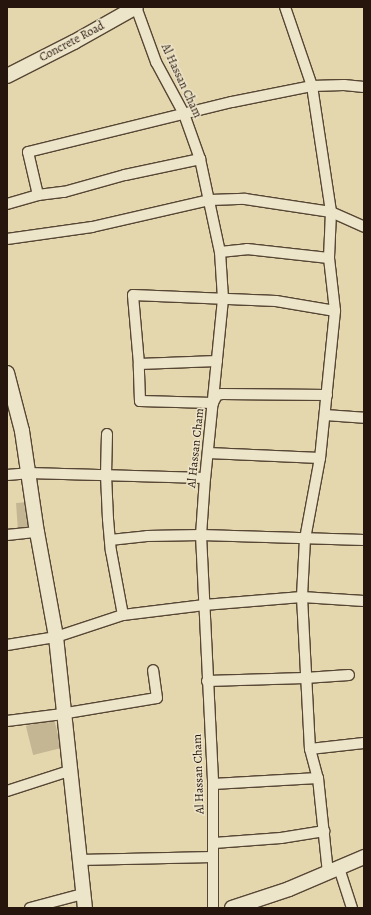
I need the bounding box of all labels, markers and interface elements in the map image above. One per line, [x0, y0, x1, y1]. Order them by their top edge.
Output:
street label: Concrete Road [37, 19, 107, 65]
street label: Al Hassan Cham [158, 42, 204, 120]
street label: Al Hassan Cham [185, 407, 207, 489]
street label: Al Hassan Cham [190, 734, 208, 814]

